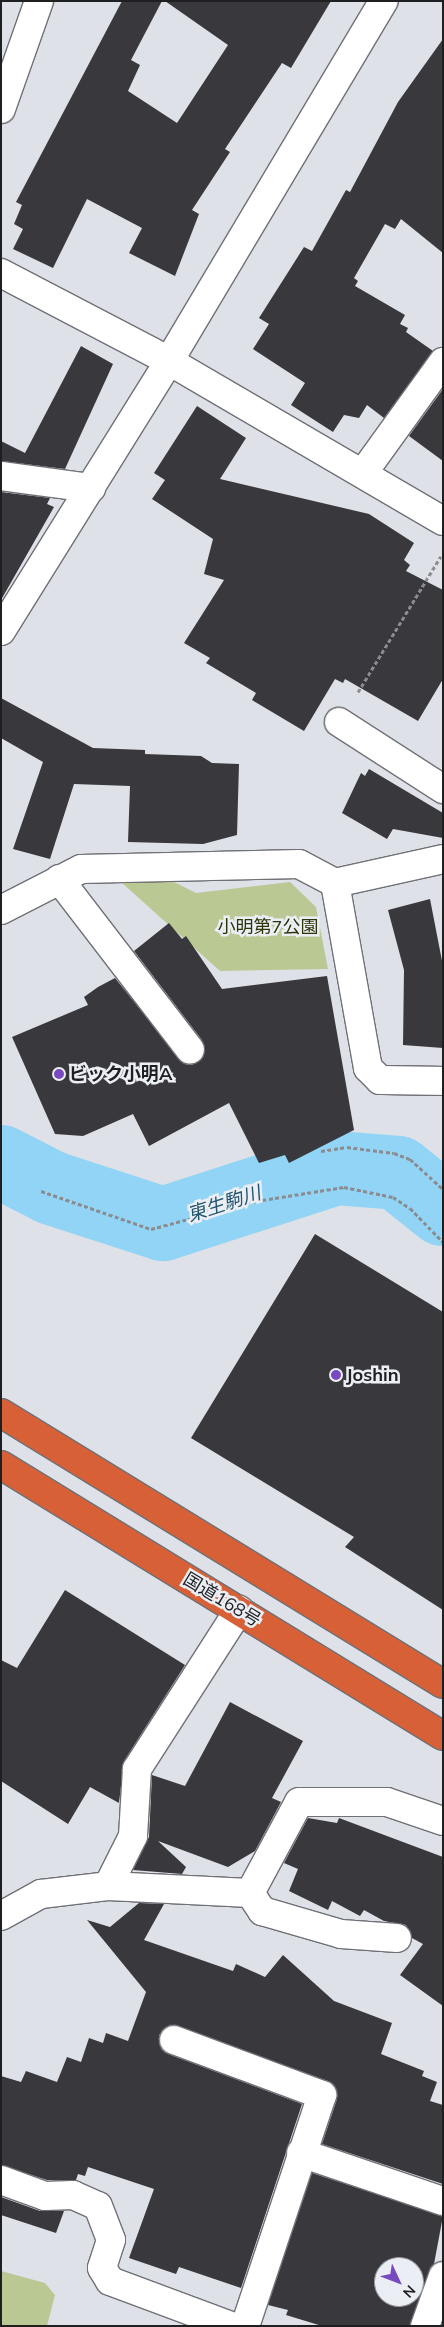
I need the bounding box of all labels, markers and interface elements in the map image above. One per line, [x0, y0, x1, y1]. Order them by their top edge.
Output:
park label: 小明第7公園 [218, 916, 318, 938]
place label: ビック小明A [69, 1063, 172, 1085]
marker: ビック小明A [53, 1068, 65, 1080]
water label: 東生駒川 [184, 1181, 264, 1227]
place label: Joshin [346, 1364, 399, 1386]
marker: Joshin [330, 1369, 342, 1381]
street label: 国道168号 [179, 1568, 265, 1632]
north arrow [374, 2257, 424, 2307]
text: N [399, 2282, 419, 2302]

